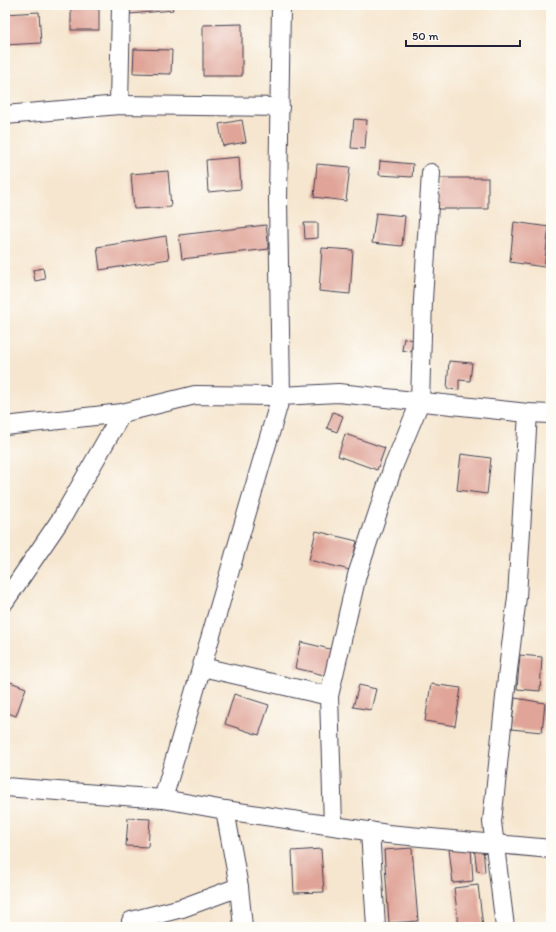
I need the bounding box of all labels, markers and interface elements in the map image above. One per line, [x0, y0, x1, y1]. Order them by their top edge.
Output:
scale bar [406, 22, 520, 48]
text: 50 m [412, 29, 438, 43]

